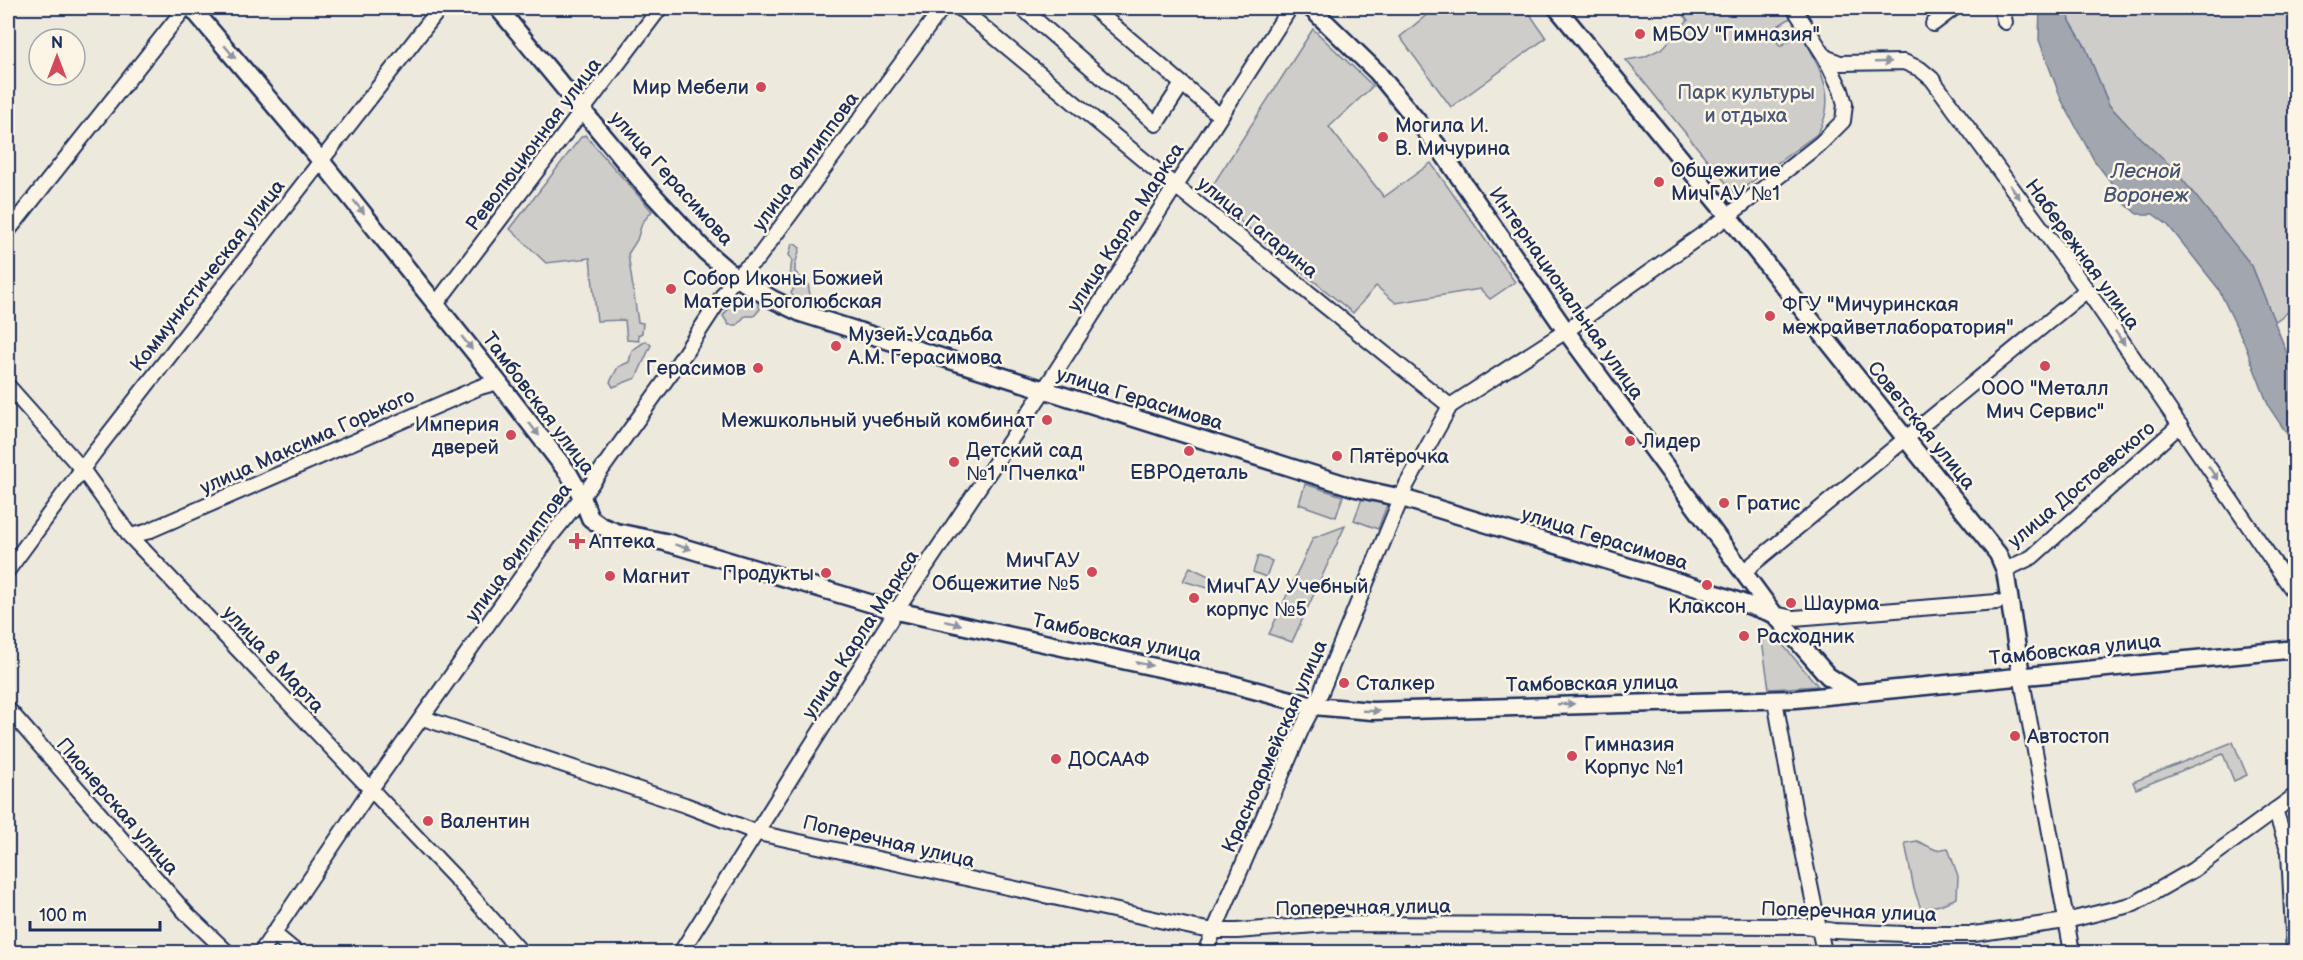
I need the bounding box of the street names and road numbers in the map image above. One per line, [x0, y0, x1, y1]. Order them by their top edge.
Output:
street label: Революционная улица [461, 53, 607, 236]
street label: улица Филиппова [747, 87, 864, 236]
street label: улица Герасимова [604, 106, 738, 251]
street label: улица Карла Маркса [1062, 138, 1190, 317]
street label: улица Гагарина [1192, 172, 1323, 284]
street label: Коммунистическая улица [125, 175, 290, 376]
street label: Набережная улица [2020, 175, 2145, 335]
street label: Интернациональная улица [1484, 183, 1649, 405]
street label: Тамбовская улица [477, 328, 600, 480]
street label: Советская улица [1862, 357, 1980, 495]
street label: улица Герасимова [1054, 362, 1226, 436]
street label: улица Максима Горького [196, 384, 418, 500]
street label: улица Достоевского [2003, 416, 2160, 553]
street label: улица Филиппова [460, 478, 577, 627]
street label: улица Герасимова [1519, 502, 1691, 576]
street label: улица Карла Маркса [797, 545, 925, 724]
street label: улица 8 Марта [217, 601, 329, 718]
street label: Тамбовская улица [1030, 608, 1204, 668]
street label: Тамбовская улица [1988, 629, 2162, 671]
street label: Красноармейская улица [1217, 636, 1333, 856]
street label: Тамбовская улица [1506, 670, 1679, 698]
street label: Пионерская улица [51, 733, 184, 880]
street label: Поперечная улица [800, 810, 977, 873]
street label: Поперечная улица [1275, 894, 1451, 922]
street label: Поперечная улица [1761, 897, 1937, 927]

